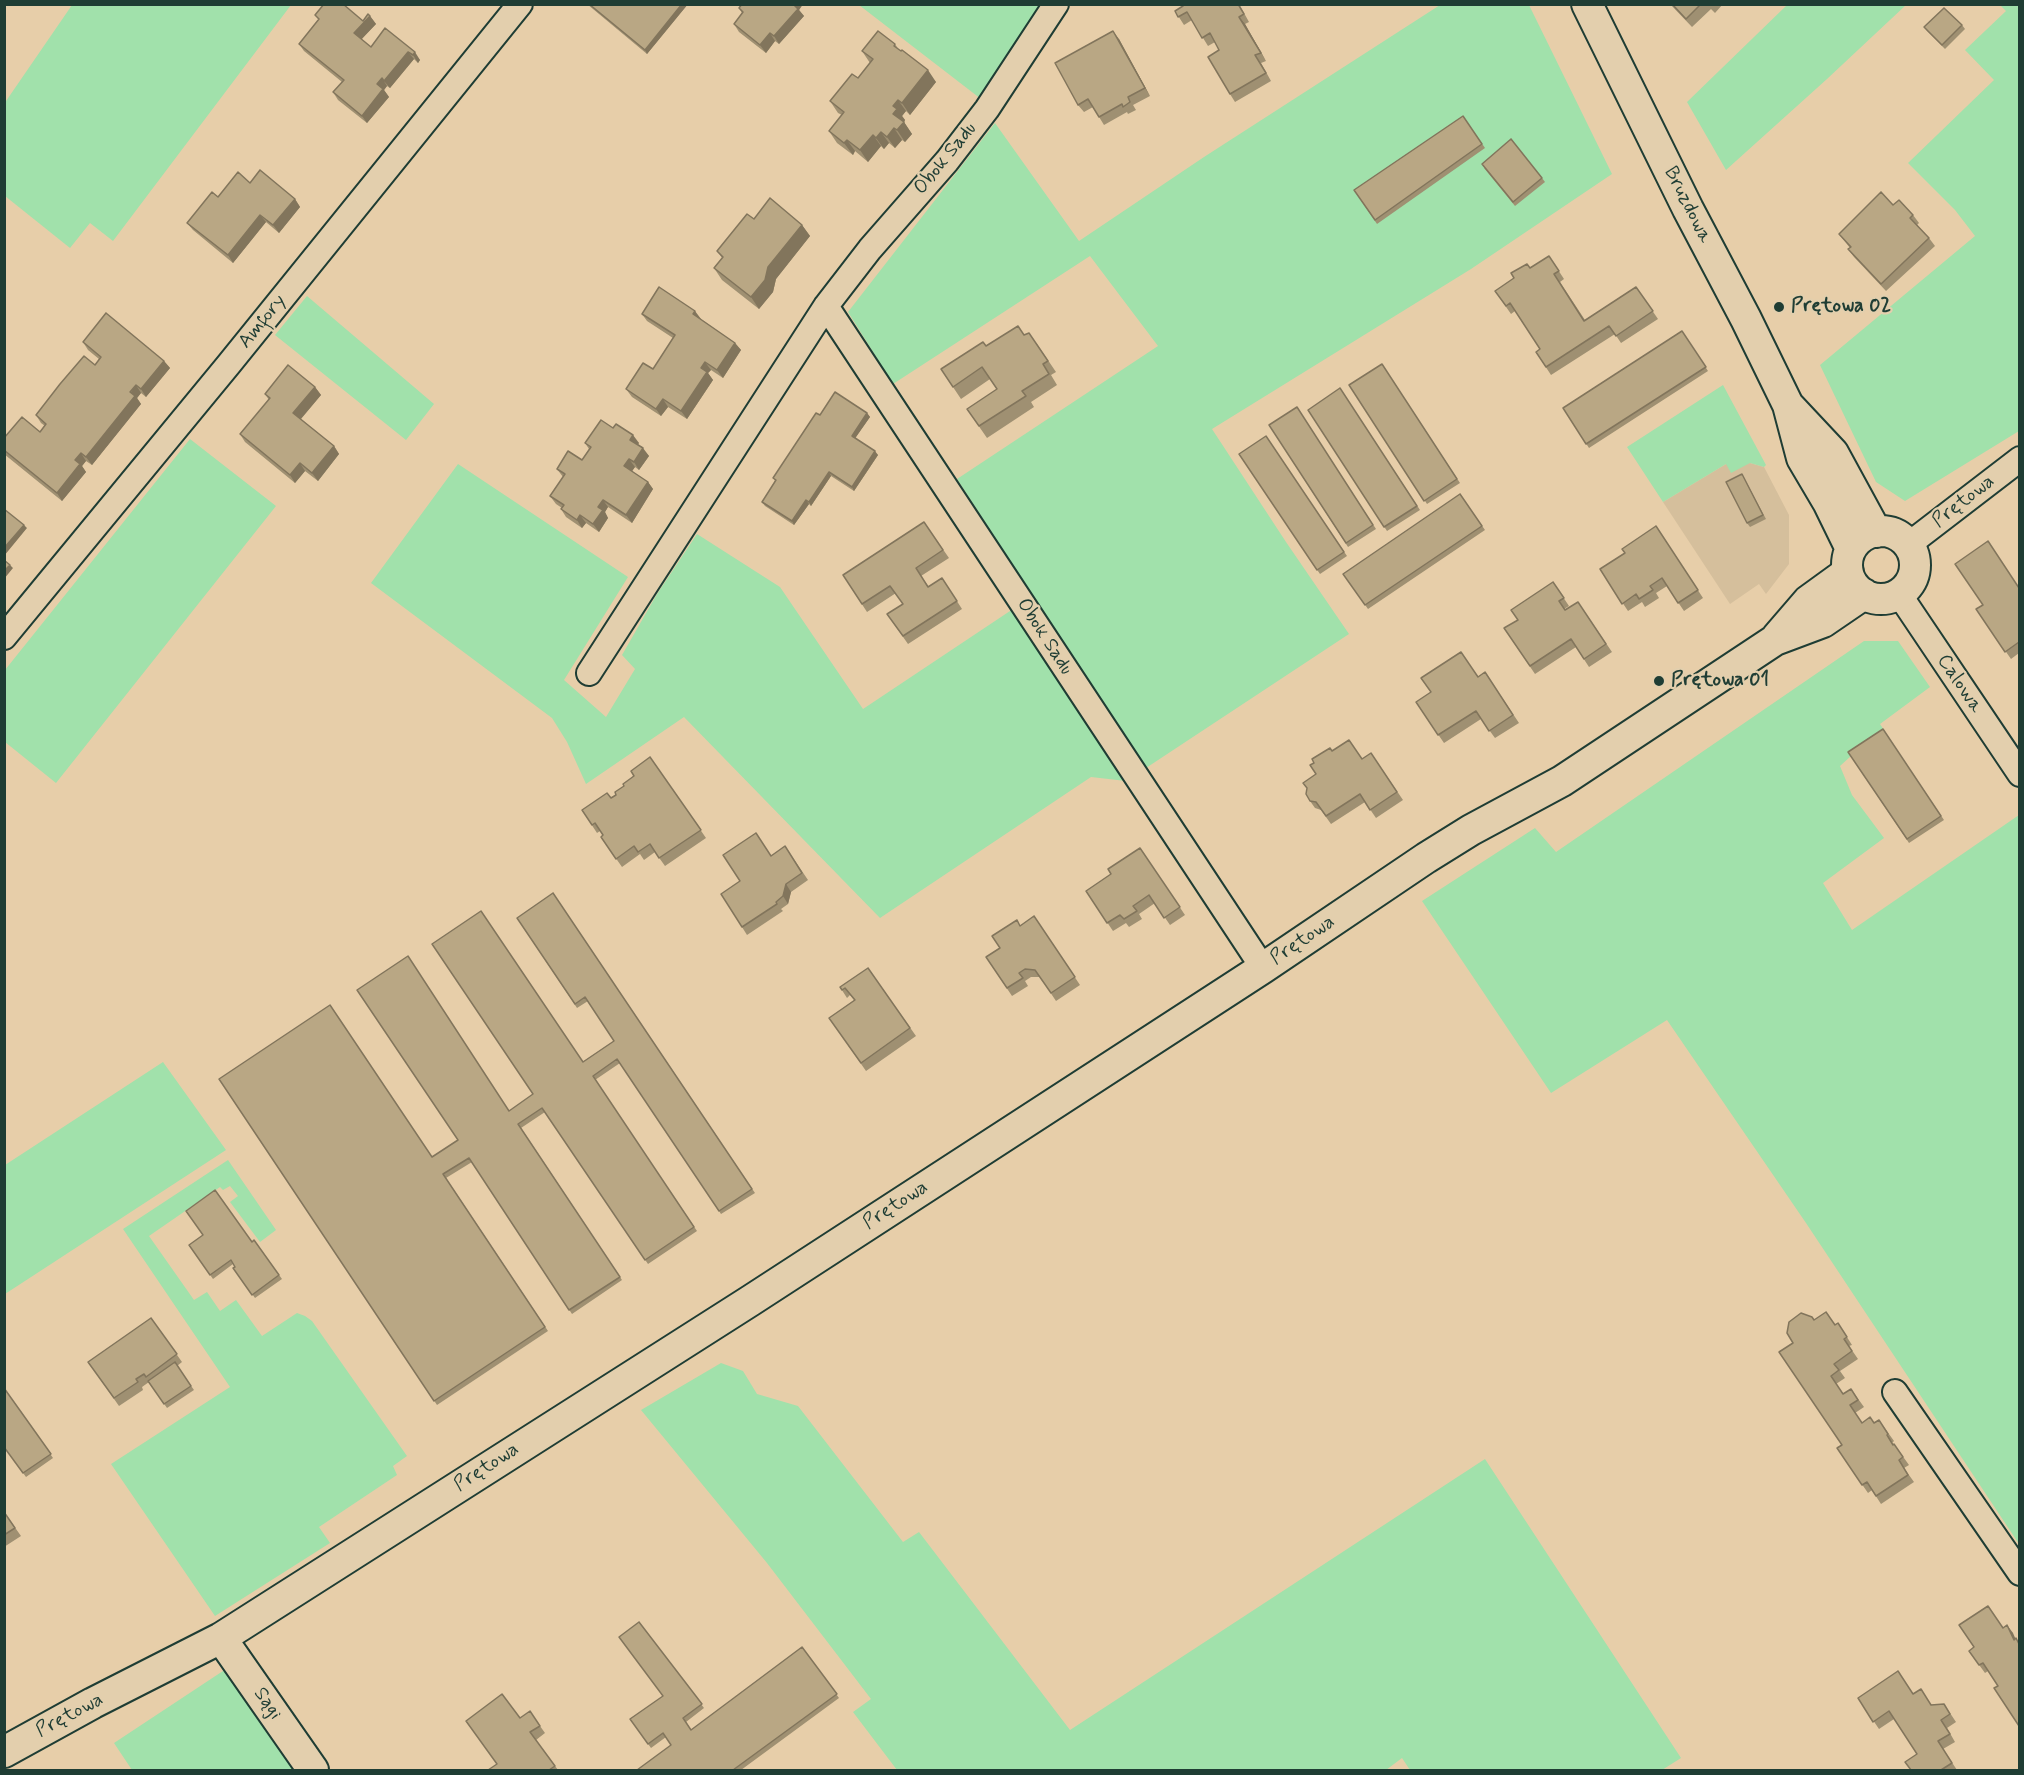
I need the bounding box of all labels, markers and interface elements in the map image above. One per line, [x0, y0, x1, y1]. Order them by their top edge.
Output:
street label: Obok Sadu [909, 118, 983, 200]
street label: Bruzdowa [1658, 163, 1716, 247]
street label: Amfory [234, 290, 292, 354]
place label: Prętowa 02 [1791, 295, 1891, 319]
marker: Prętowa 02 [1772, 300, 1786, 314]
street label: Prętowa [1928, 470, 2000, 534]
street label: Obok Sadu [1010, 594, 1078, 680]
street label: Calowa [1931, 650, 1987, 718]
place label: Prętowa 01 [1671, 669, 1769, 693]
marker: Prętowa 01 [1652, 674, 1666, 688]
street label: Prętowa [1266, 911, 1340, 971]
street label: Prętowa [859, 1176, 933, 1236]
street label: Prętowa [450, 1438, 524, 1498]
street label: Sągi [247, 1683, 287, 1725]
street label: Prętowa [32, 1688, 108, 1744]

